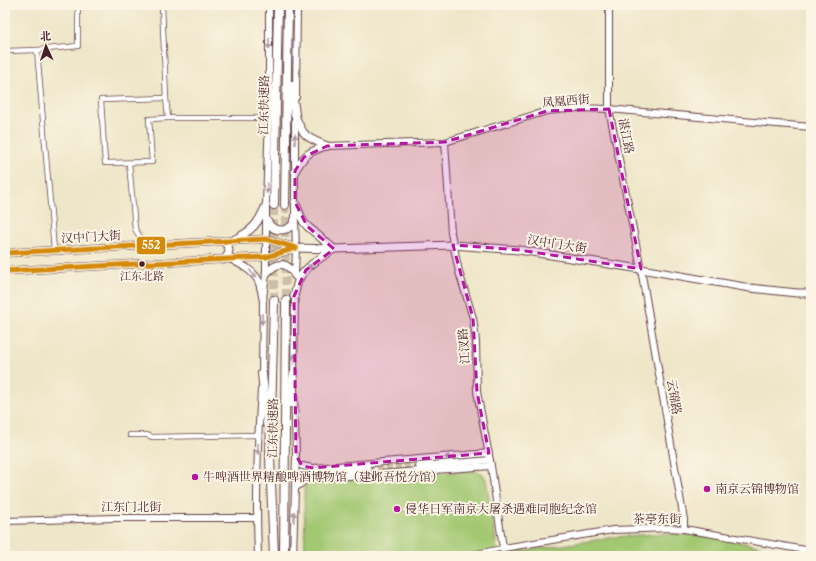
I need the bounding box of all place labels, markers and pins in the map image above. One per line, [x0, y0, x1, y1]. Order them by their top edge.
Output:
marker: 江东北路 [137, 259, 147, 269]
place label: 江东北路 [120, 269, 164, 283]
place label: 牛啤酒世界精酿啤酒博物馆（建邺吾悦分馆） [203, 469, 443, 484]
marker: 牛啤酒世界精酿啤酒博物馆（建邺吾悦分馆） [190, 472, 200, 482]
place label: 南京云锦博物馆 [715, 481, 799, 496]
marker: 南京云锦博物馆 [702, 484, 712, 494]
place label: 侵华日军南京大屠杀遇难同胞纪念馆 [405, 501, 597, 516]
marker: 侵华日军南京大屠杀遇难同胞纪念馆 [392, 504, 402, 514]

